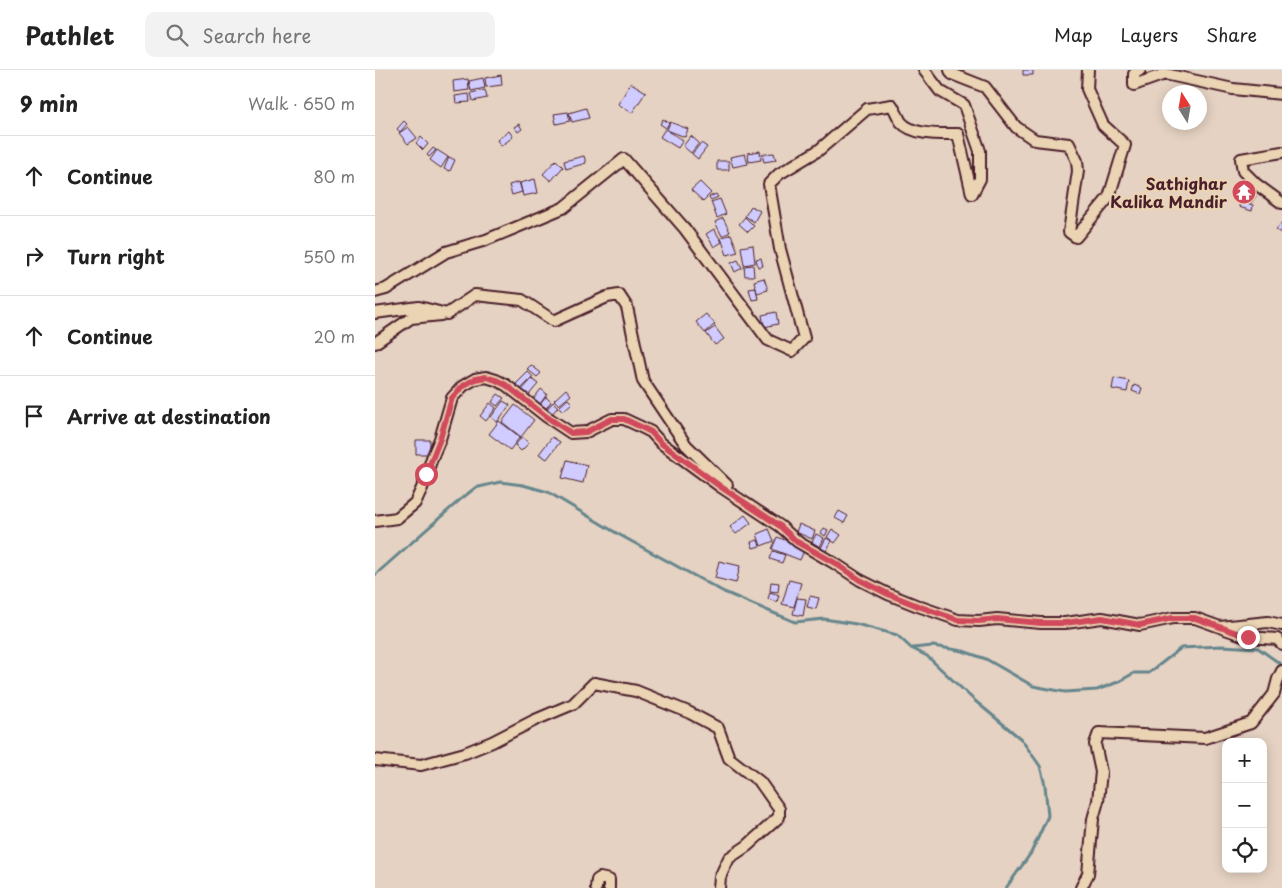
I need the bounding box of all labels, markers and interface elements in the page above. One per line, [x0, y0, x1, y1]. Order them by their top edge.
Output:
search box [145, 12, 495, 57]
text: Pathlet [25, 17, 115, 53]
icon: search [163, 21, 191, 49]
text: Search here [203, 21, 311, 49]
text: Map [1054, 21, 1093, 48]
text: Layers [1121, 21, 1178, 48]
text: Share [1206, 21, 1257, 48]
north arrow [1162, 85, 1207, 130]
text: 9 min [20, 87, 78, 119]
text: Walk · 650 m [248, 91, 355, 115]
icon: ahead [20, 162, 48, 190]
text: Continue [67, 162, 153, 190]
text: 80 m [313, 164, 355, 188]
place label: Sathighar Kalika Mandir [1110, 171, 1228, 213]
temple icon: Sathighar Kalika Mandir [1231, 179, 1257, 205]
icon: right [20, 242, 48, 270]
text: Turn right [67, 242, 165, 270]
text: 550 m [303, 244, 355, 268]
icon: ahead [20, 322, 48, 350]
text: Continue [67, 322, 153, 350]
text: 20 m [314, 324, 355, 348]
icon: arrive [20, 402, 48, 430]
text: Arrive at destination [67, 402, 271, 430]
route start [415, 463, 438, 486]
route end [1237, 626, 1260, 649]
map controls [1222, 738, 1267, 873]
button: + [1222, 738, 1267, 783]
button: − [1222, 783, 1267, 828]
button: locate [1222, 828, 1267, 873]

